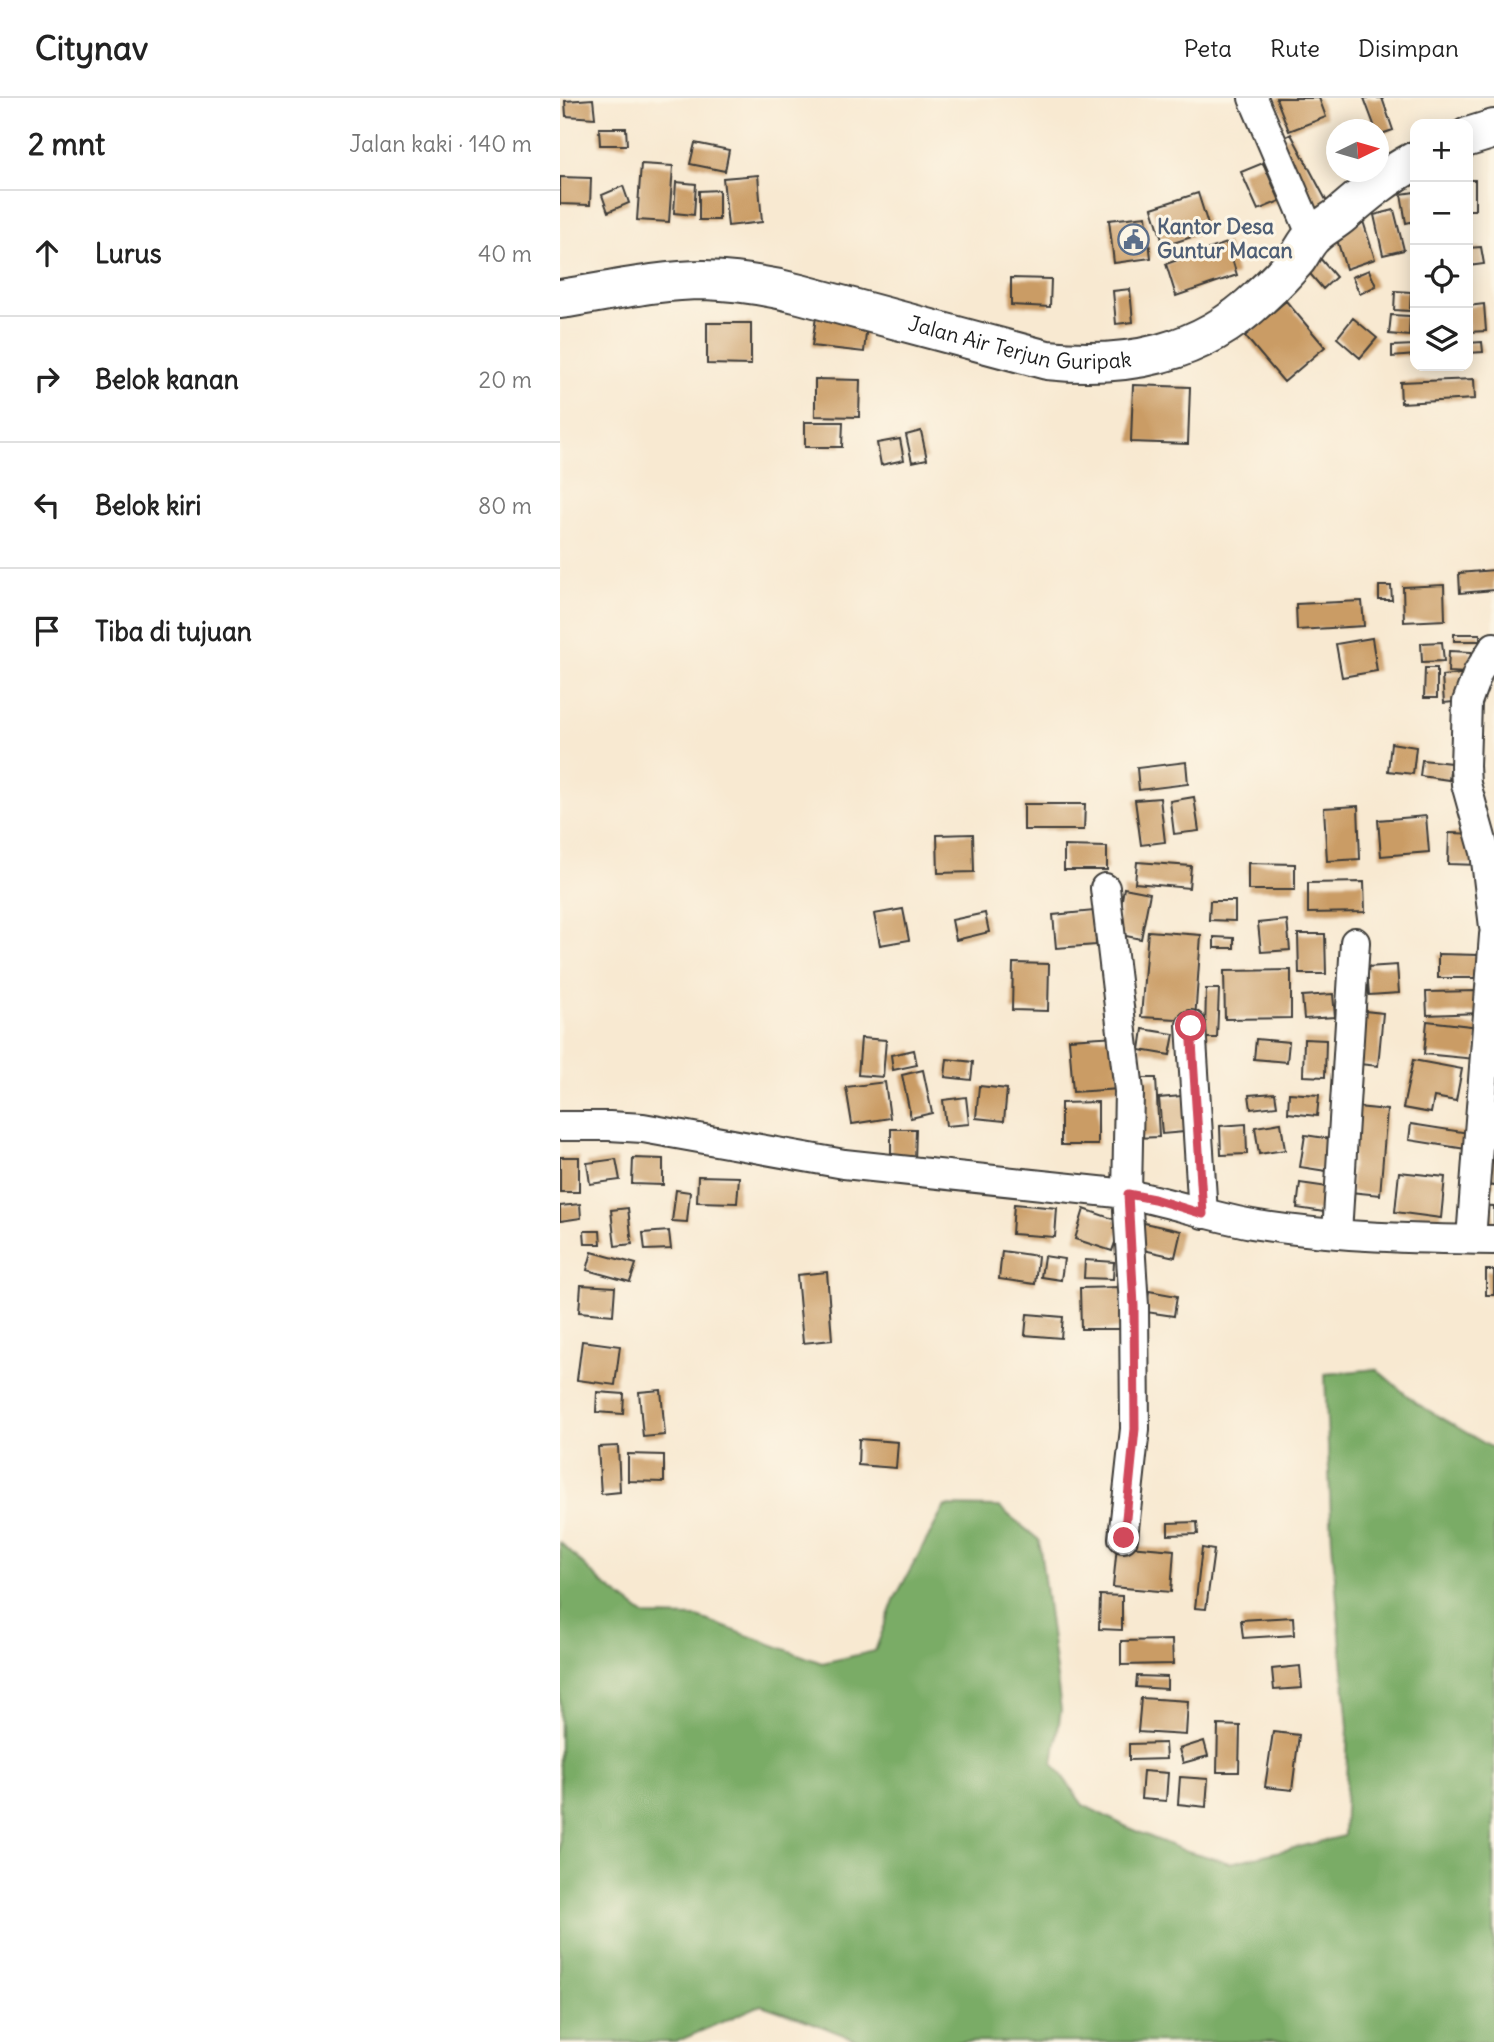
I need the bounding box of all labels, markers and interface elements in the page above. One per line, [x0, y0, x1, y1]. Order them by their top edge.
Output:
text: Citynav [35, 27, 148, 69]
text: Peta [1184, 33, 1232, 63]
text: Rute [1270, 33, 1320, 63]
text: Disimpan [1358, 33, 1459, 63]
north arrow [1326, 119, 1389, 182]
map controls [1410, 119, 1473, 371]
button: + [1410, 119, 1473, 182]
text: 2 mnt [28, 125, 105, 163]
text: Jalan kaki · 140 m [349, 129, 532, 158]
button: − [1410, 182, 1473, 245]
place label: Kantor Desa Guntur Macan [1157, 213, 1293, 264]
public building icon: Kantor Desa Guntur Macan [1117, 222, 1151, 256]
icon: ahead [28, 234, 66, 272]
text: Lurus [95, 237, 162, 270]
text: 40 m [478, 239, 532, 268]
button: locate [1410, 245, 1473, 308]
button: layers [1410, 308, 1473, 371]
street label: Jalan Air Terjun Guripak [906, 310, 1133, 375]
icon: right [28, 360, 66, 398]
text: Belok kanan [95, 363, 239, 396]
text: 20 m [479, 365, 532, 394]
icon: left [28, 486, 66, 524]
text: Belok kiri [95, 489, 201, 522]
text: 80 m [478, 491, 532, 520]
icon: arrive [28, 612, 66, 650]
text: Tiba di tujuan [95, 615, 252, 648]
route start [1175, 1010, 1206, 1041]
route end [1108, 1522, 1139, 1553]

